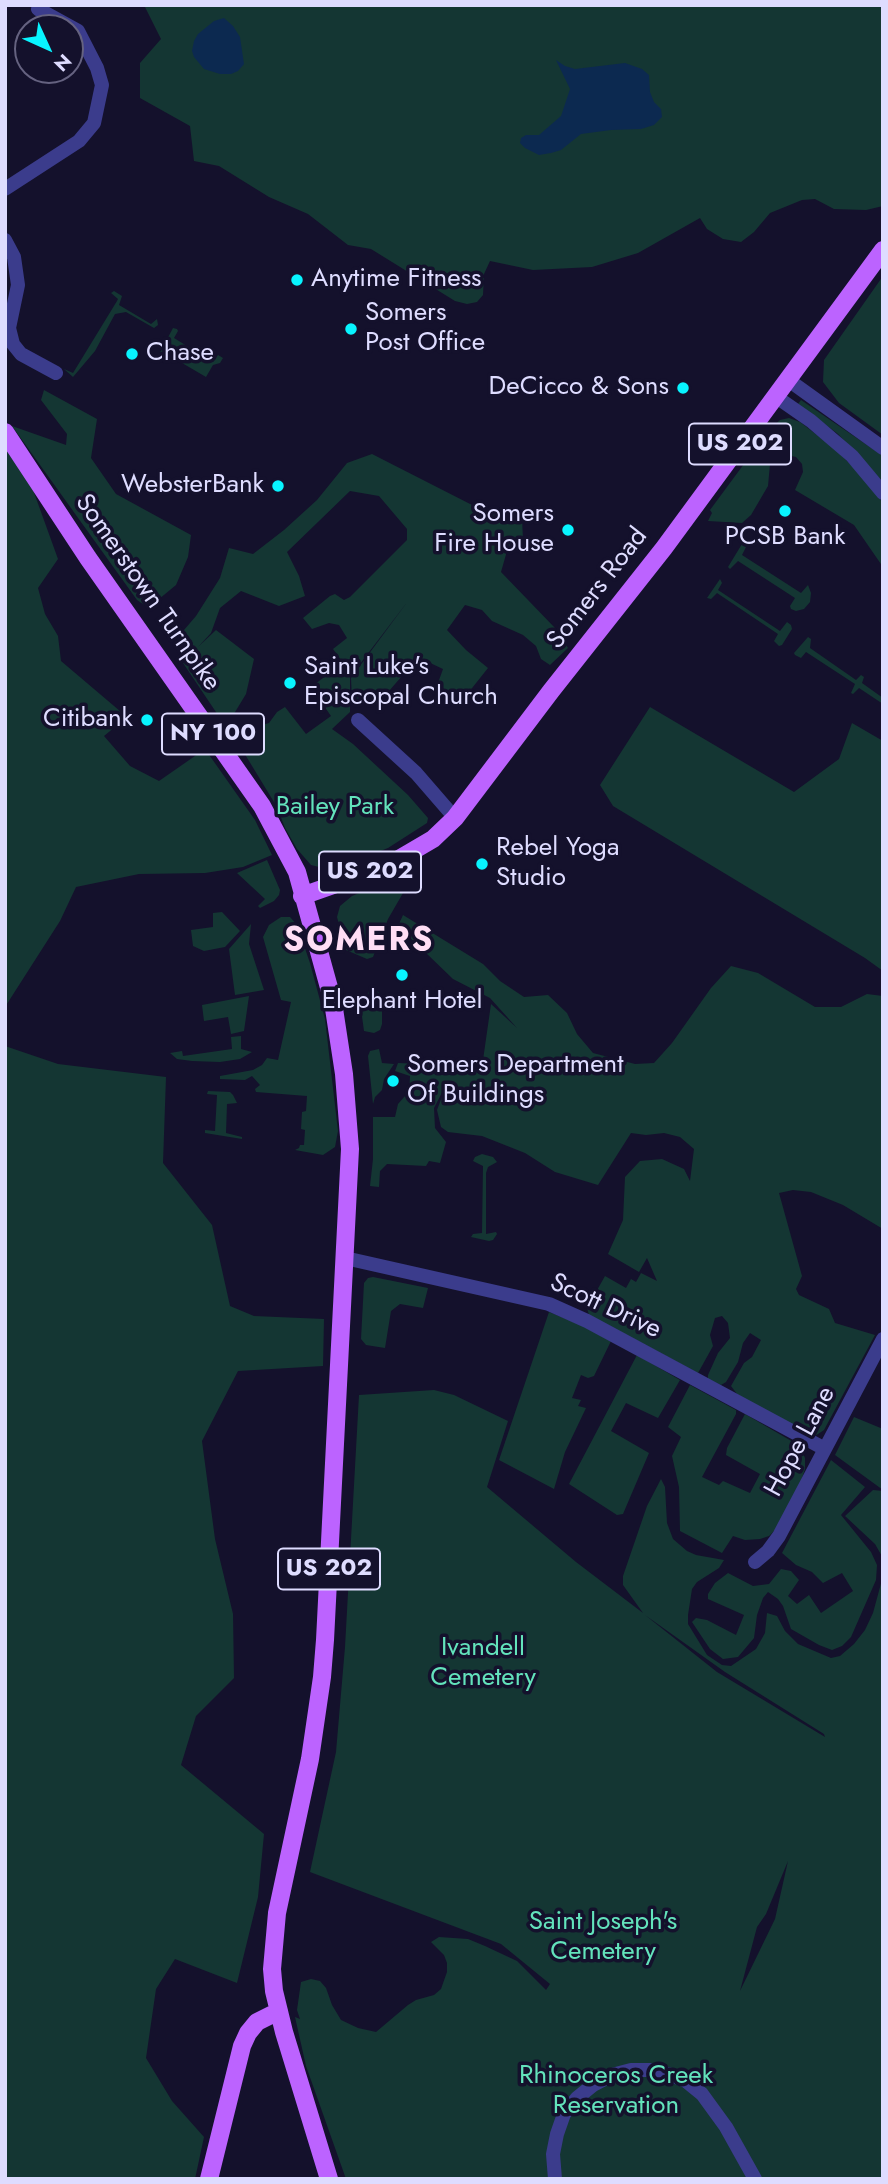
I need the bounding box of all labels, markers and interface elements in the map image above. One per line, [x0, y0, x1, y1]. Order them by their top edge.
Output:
north arrow [14, 14, 84, 84]
text: N [48, 48, 78, 78]
place label: Anytime Fitness [311, 264, 482, 296]
marker: Anytime Fitness [289, 272, 305, 288]
place label: Somers Post Office [365, 298, 485, 360]
marker: Somers Post Office [343, 321, 359, 337]
place label: Chase [146, 338, 214, 370]
marker: Chase [124, 346, 140, 362]
place label: DeCicco & Sons [489, 372, 669, 404]
marker: DeCicco & Sons [675, 380, 691, 396]
road number: US 202 [689, 424, 791, 464]
place label: WebsterBank [121, 470, 264, 502]
marker: WebsterBank [270, 478, 286, 494]
street label: Somerstown Turnpike [67, 489, 227, 697]
place label: Somers Fire House [434, 499, 554, 560]
marker: PCSB Bank [777, 503, 793, 519]
street label: Somers Road [541, 522, 655, 656]
marker: Somers Fire House [560, 522, 576, 538]
place label: PCSB Bank [725, 522, 845, 554]
place label: Saint Luke's Episcopal Church [304, 652, 498, 714]
marker: Saint Luke's Episcopal Church [282, 675, 298, 691]
place label: Citibank [43, 704, 133, 736]
marker: Citibank [139, 712, 155, 728]
road number: NY 100 [162, 714, 264, 754]
park label: Bailey Park [276, 792, 394, 824]
place label: Rebel Yoga Studio [496, 833, 619, 894]
road number: US 202 [319, 852, 421, 892]
marker: Rebel Yoga Studio [474, 856, 490, 872]
district label: SOMERS [284, 922, 434, 962]
marker: Elephant Hotel [394, 967, 410, 983]
place label: Elephant Hotel [322, 986, 482, 1018]
place label: Somers Department Of Buildings [407, 1050, 623, 1112]
marker: Somers Department Of Buildings [385, 1073, 401, 1089]
street label: Scott Drive [545, 1268, 665, 1346]
street label: Hope Lane [759, 1382, 843, 1502]
road number: US 202 [278, 1548, 380, 1590]
park label: Ivandell Cemetery [430, 1633, 536, 1694]
park label: Saint Joseph's Cemetery [529, 1907, 677, 1968]
park label: Rhinoceros Creek Reservation [519, 2061, 713, 2122]

